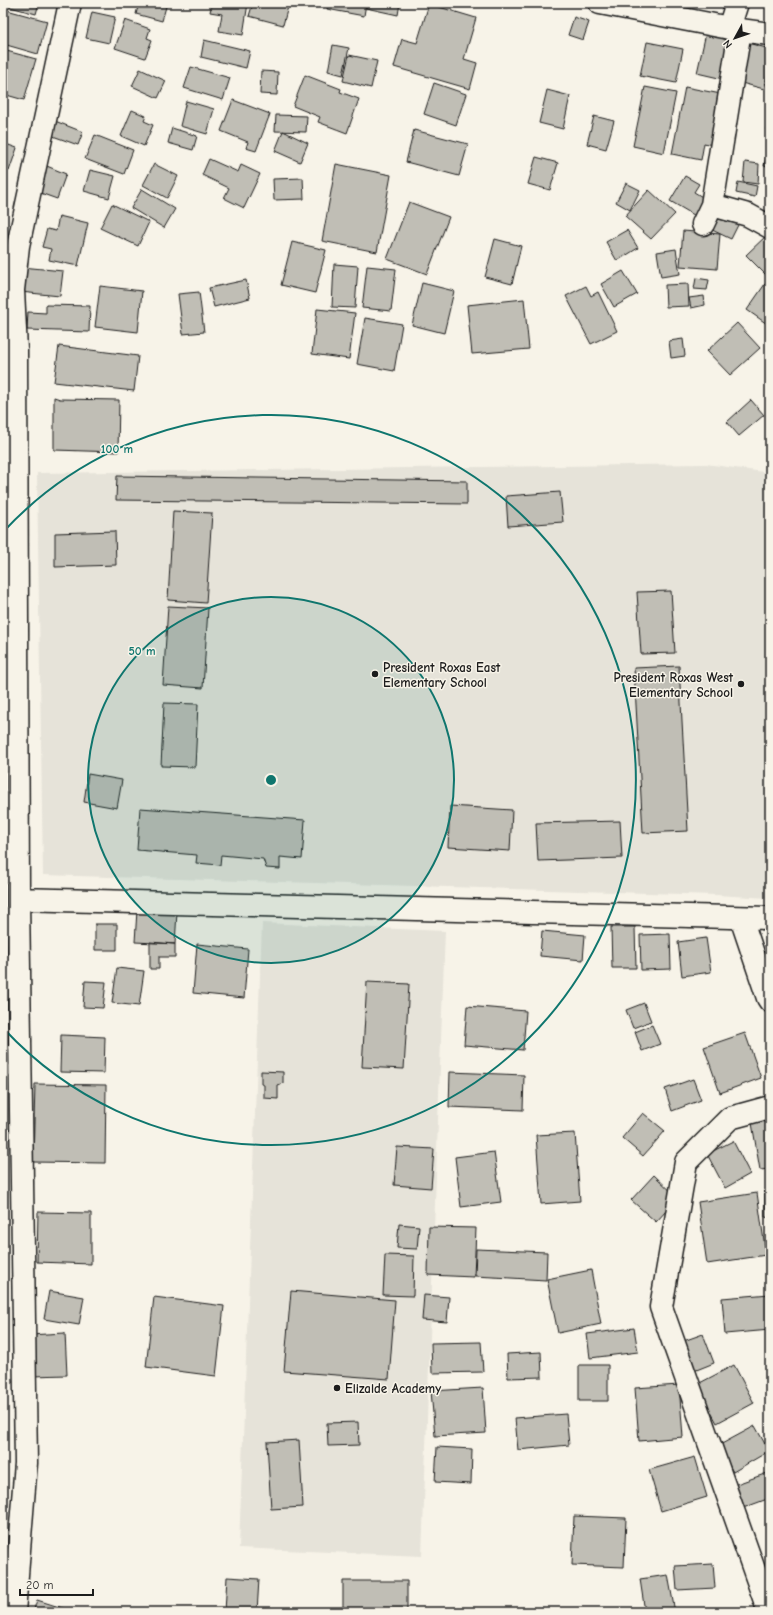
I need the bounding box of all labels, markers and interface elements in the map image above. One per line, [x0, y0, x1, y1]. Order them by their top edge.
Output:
north arrow [715, 18, 755, 58]
text: N [720, 37, 735, 51]
text: 100 m [101, 442, 133, 456]
text: 50 m [128, 644, 156, 658]
place label: President Roxas East Elementary School [383, 660, 501, 690]
marker: President Roxas East Elementary School [370, 669, 380, 679]
place label: President Roxas West Elementary School [613, 670, 734, 700]
marker: President Roxas West Elementary School [736, 679, 746, 689]
centre of rings [264, 773, 278, 787]
place label: Elizalde Academy [345, 1381, 441, 1396]
marker: Elizalde Academy [332, 1383, 342, 1393]
scale bar [20, 1571, 93, 1597]
text: 20 m [26, 1578, 54, 1592]

